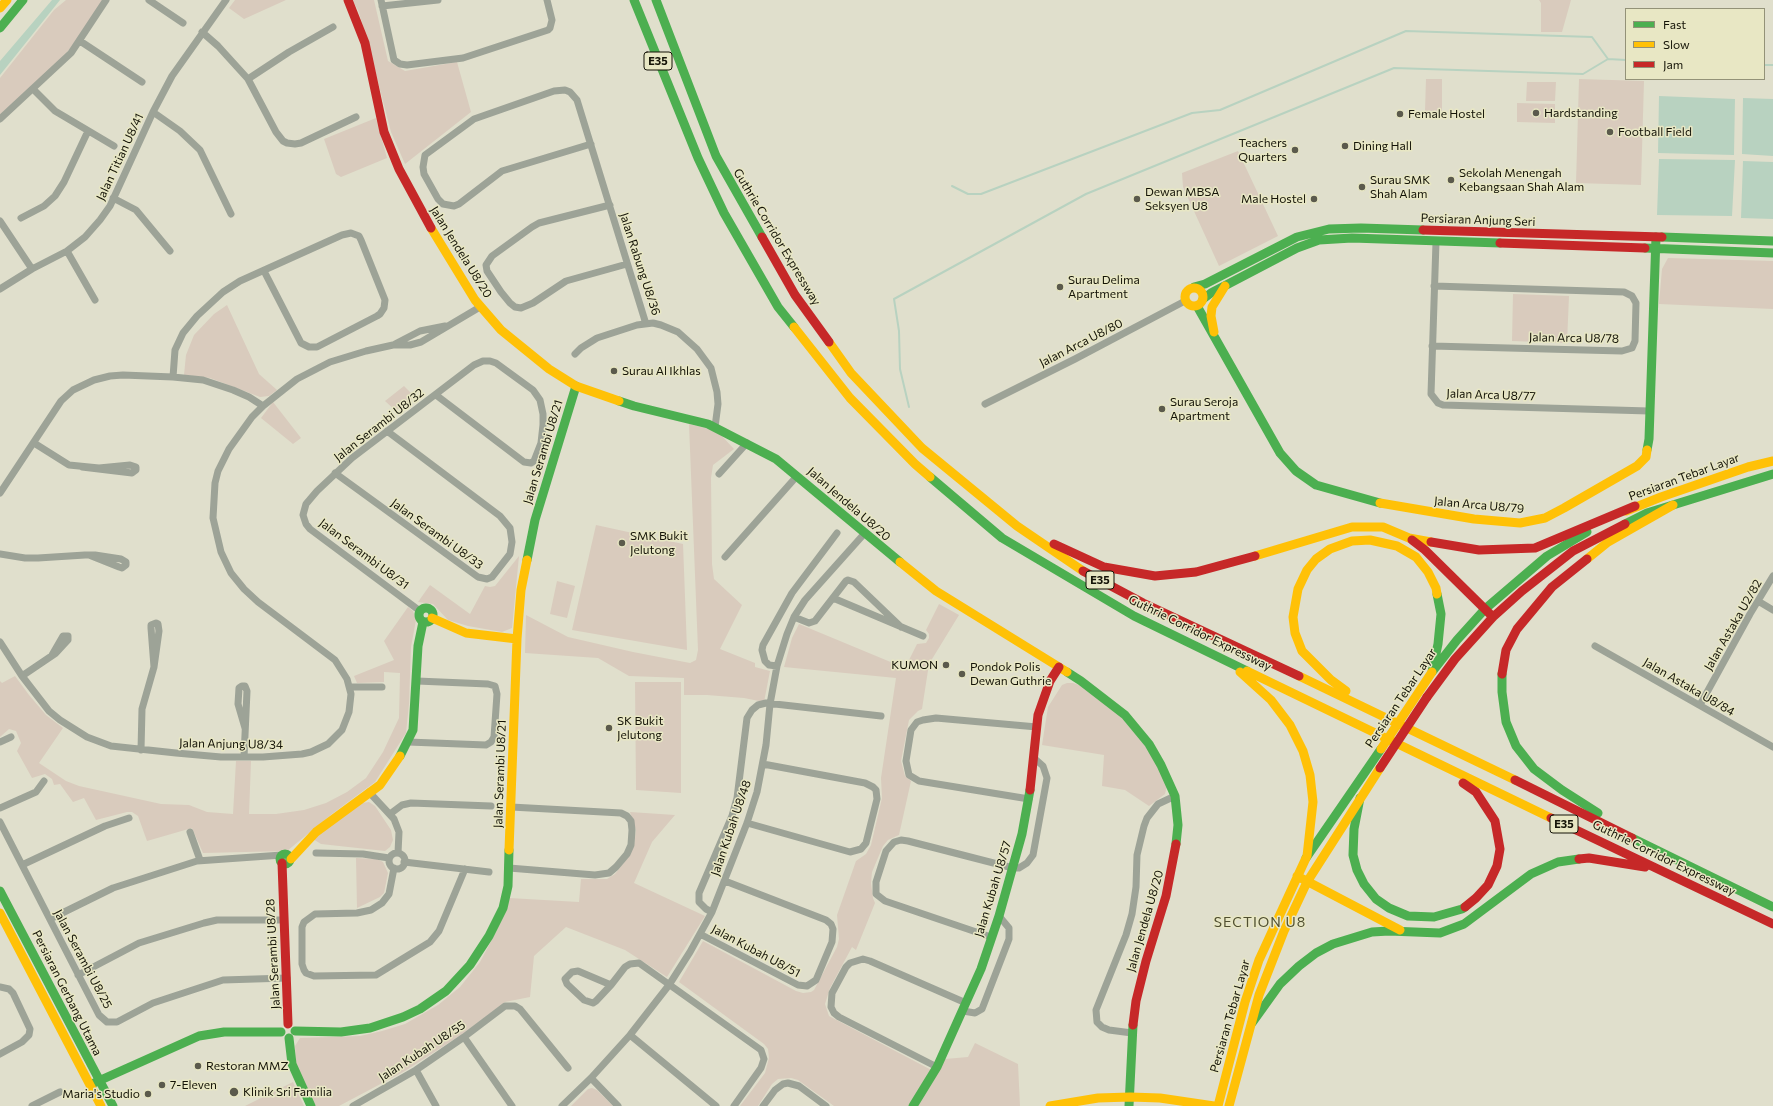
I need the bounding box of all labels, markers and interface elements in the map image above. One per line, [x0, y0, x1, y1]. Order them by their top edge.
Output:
legend [1625, 8, 1765, 80]
text: Fast [1663, 17, 1686, 31]
text: Slow [1663, 37, 1690, 51]
road number: E35 [644, 52, 672, 70]
text: Jam [1663, 57, 1683, 71]
place label: Hardstanding [1544, 106, 1618, 120]
place label: Female Hostel [1408, 107, 1485, 121]
marker: Hardstanding [1531, 108, 1541, 118]
marker: Female Hostel [1395, 109, 1405, 119]
street label: Jalan Titian U8/41 [93, 111, 147, 203]
place label: Football Field [1618, 125, 1692, 139]
marker: Football Field [1605, 127, 1615, 137]
place label: Teachers Quarters [1238, 136, 1287, 164]
place label: Dining Hall [1353, 139, 1412, 153]
marker: Dining Hall [1340, 141, 1350, 151]
marker: Teachers Quarters [1290, 145, 1300, 155]
street label: Guthrie Corridor Expressway [730, 166, 824, 308]
place label: Sekolah Menengah Kebangsaan Shah Alam [1459, 166, 1584, 194]
place label: Surau SMK Shah Alam [1370, 173, 1430, 201]
marker: Sekolah Menengah Kebangsaan Shah Alam [1446, 175, 1456, 185]
marker: Surau SMK Shah Alam [1357, 182, 1367, 192]
place label: Dewan MBSA Seksyen U8 [1145, 185, 1220, 213]
place label: Male Hostel [1241, 192, 1306, 206]
marker: Dewan MBSA Seksyen U8 [1132, 194, 1142, 204]
marker: Male Hostel [1309, 194, 1319, 204]
street label: Jalan Jendela U8/20 [427, 203, 495, 301]
street label: Jalan Rabung U8/36 [617, 211, 663, 317]
street label: Persiaran Anjung Seri [1420, 211, 1536, 229]
place label: Surau Delima Apartment [1068, 273, 1140, 301]
marker: Surau Delima Apartment [1055, 282, 1065, 292]
street label: Jalan Arca U8/80 [1037, 316, 1125, 370]
street label: Jalan Arca U8/78 [1529, 330, 1619, 346]
place label: Surau Al Ikhlas [622, 364, 701, 378]
marker: Surau Al Ikhlas [609, 366, 619, 376]
street label: Jalan Serambi U8/32 [331, 385, 427, 465]
street label: Jalan Arca U8/77 [1446, 386, 1536, 404]
place label: Surau Seroja Apartment [1170, 395, 1238, 423]
street label: Jalan Serambi U8/21 [520, 398, 566, 506]
marker: Surau Seroja Apartment [1157, 404, 1167, 414]
street label: Persiaran Tebar Layar [1627, 450, 1741, 504]
street label: Jalan Jendela U8/20 [804, 464, 894, 544]
street label: Jalan Arca U8/79 [1433, 494, 1525, 516]
street label: Jalan Serambi U8/33 [388, 496, 486, 572]
street label: Jalan Serambi U8/31 [316, 516, 412, 592]
place label: SMK Bukit Jelutong [630, 529, 688, 557]
marker: SMK Bukit Jelutong [617, 538, 627, 548]
road number: E35 [1086, 571, 1114, 589]
street label: Jalan Astaka U2/82 [1701, 577, 1765, 673]
street label: Guthrie Corridor Expressway [1126, 592, 1274, 674]
street label: Persiaran Tebar Layar [1362, 646, 1440, 750]
street label: Jalan Astaka U8/84 [1641, 655, 1737, 719]
place label: KUMON [891, 658, 938, 672]
marker: KUMON [941, 660, 951, 670]
place label: Pondok Polis Dewan Guthrie [970, 660, 1051, 688]
marker: Pondok Polis Dewan Guthrie [957, 669, 967, 679]
place label: SK Bukit Jelutong [617, 714, 663, 742]
street label: Jalan Serambi U8/21 [491, 720, 509, 828]
marker: SK Bukit Jelutong [604, 723, 614, 733]
street label: Jalan Anjung U8/34 [179, 736, 283, 752]
street label: Jalan Kubah U8/48 [708, 778, 754, 878]
road number: E35 [1550, 815, 1578, 833]
street label: Guthrie Corridor Expressway [1590, 817, 1738, 899]
street label: Jalan Kubah U8/57 [972, 839, 1014, 939]
street label: Jalan Jendela U8/20 [1124, 868, 1166, 974]
street label: Jalan Serambi U8/28 [263, 898, 283, 1010]
street label: Jalan Serambi U8/25 [51, 907, 115, 1011]
district label: SECTION U8 [1214, 914, 1306, 930]
street label: Jalan Kubah U8/51 [709, 922, 803, 980]
street label: Persiaran Gerbang Utama [29, 928, 105, 1058]
street label: Persiaran Tebar Layar [1207, 958, 1253, 1074]
street label: Jalan Kubah U8/55 [376, 1018, 468, 1084]
place label: Restoran MMZ [206, 1059, 289, 1073]
marker: Restoran MMZ [193, 1061, 203, 1071]
place label: 7-Eleven [170, 1078, 217, 1092]
marker: 7-Eleven [157, 1080, 167, 1090]
place label: Klinik Sri Familia [243, 1085, 332, 1099]
marker: Klinik Sri Familia [228, 1086, 240, 1098]
place label: Maria's Studio [62, 1087, 140, 1101]
marker: Maria's Studio [143, 1089, 153, 1099]

